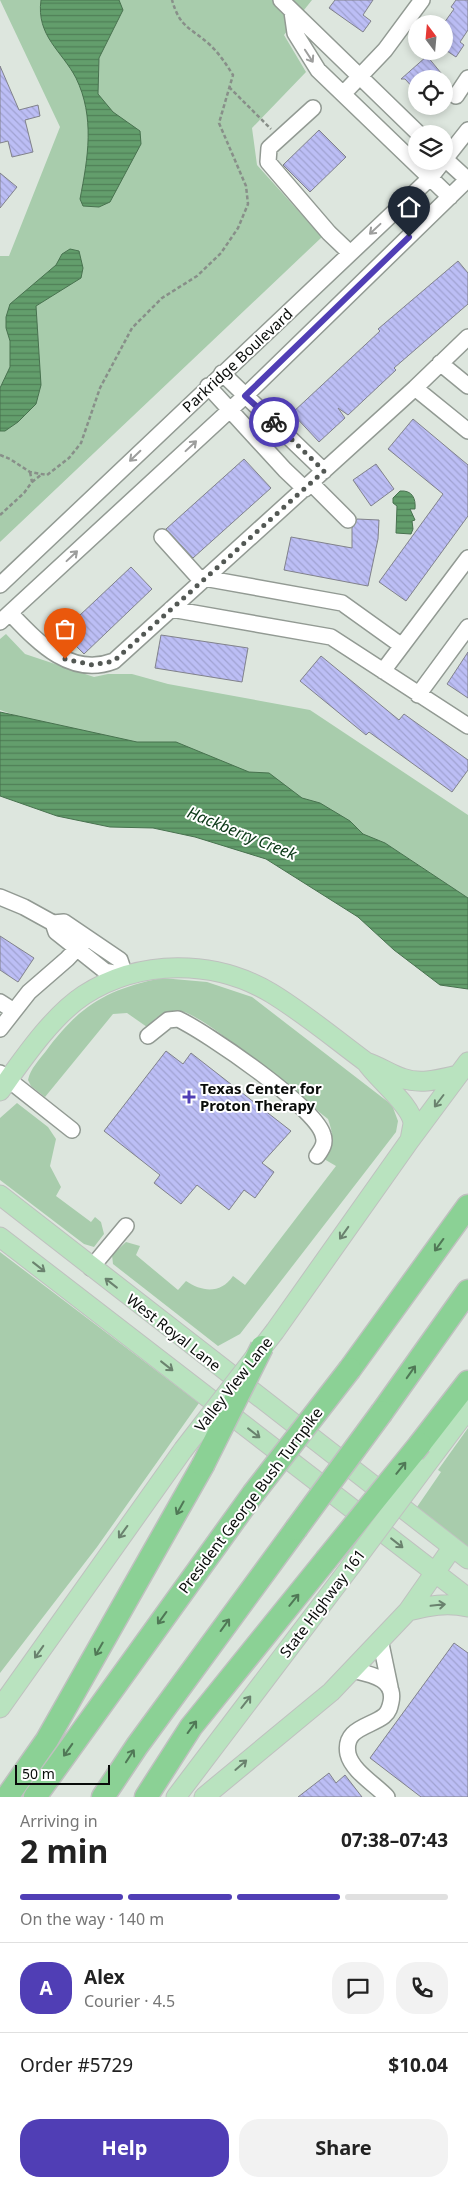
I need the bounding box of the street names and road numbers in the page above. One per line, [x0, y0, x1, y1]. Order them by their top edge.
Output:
street label: Parkridge Boulevard [178, 304, 296, 416]
street label: West Royal Lane [123, 1289, 225, 1375]
street label: Valley View Lane [190, 1332, 276, 1436]
street label: President George Bush Turnpike [173, 1403, 327, 1597]
street label: State Highway 161 [275, 1545, 369, 1661]

